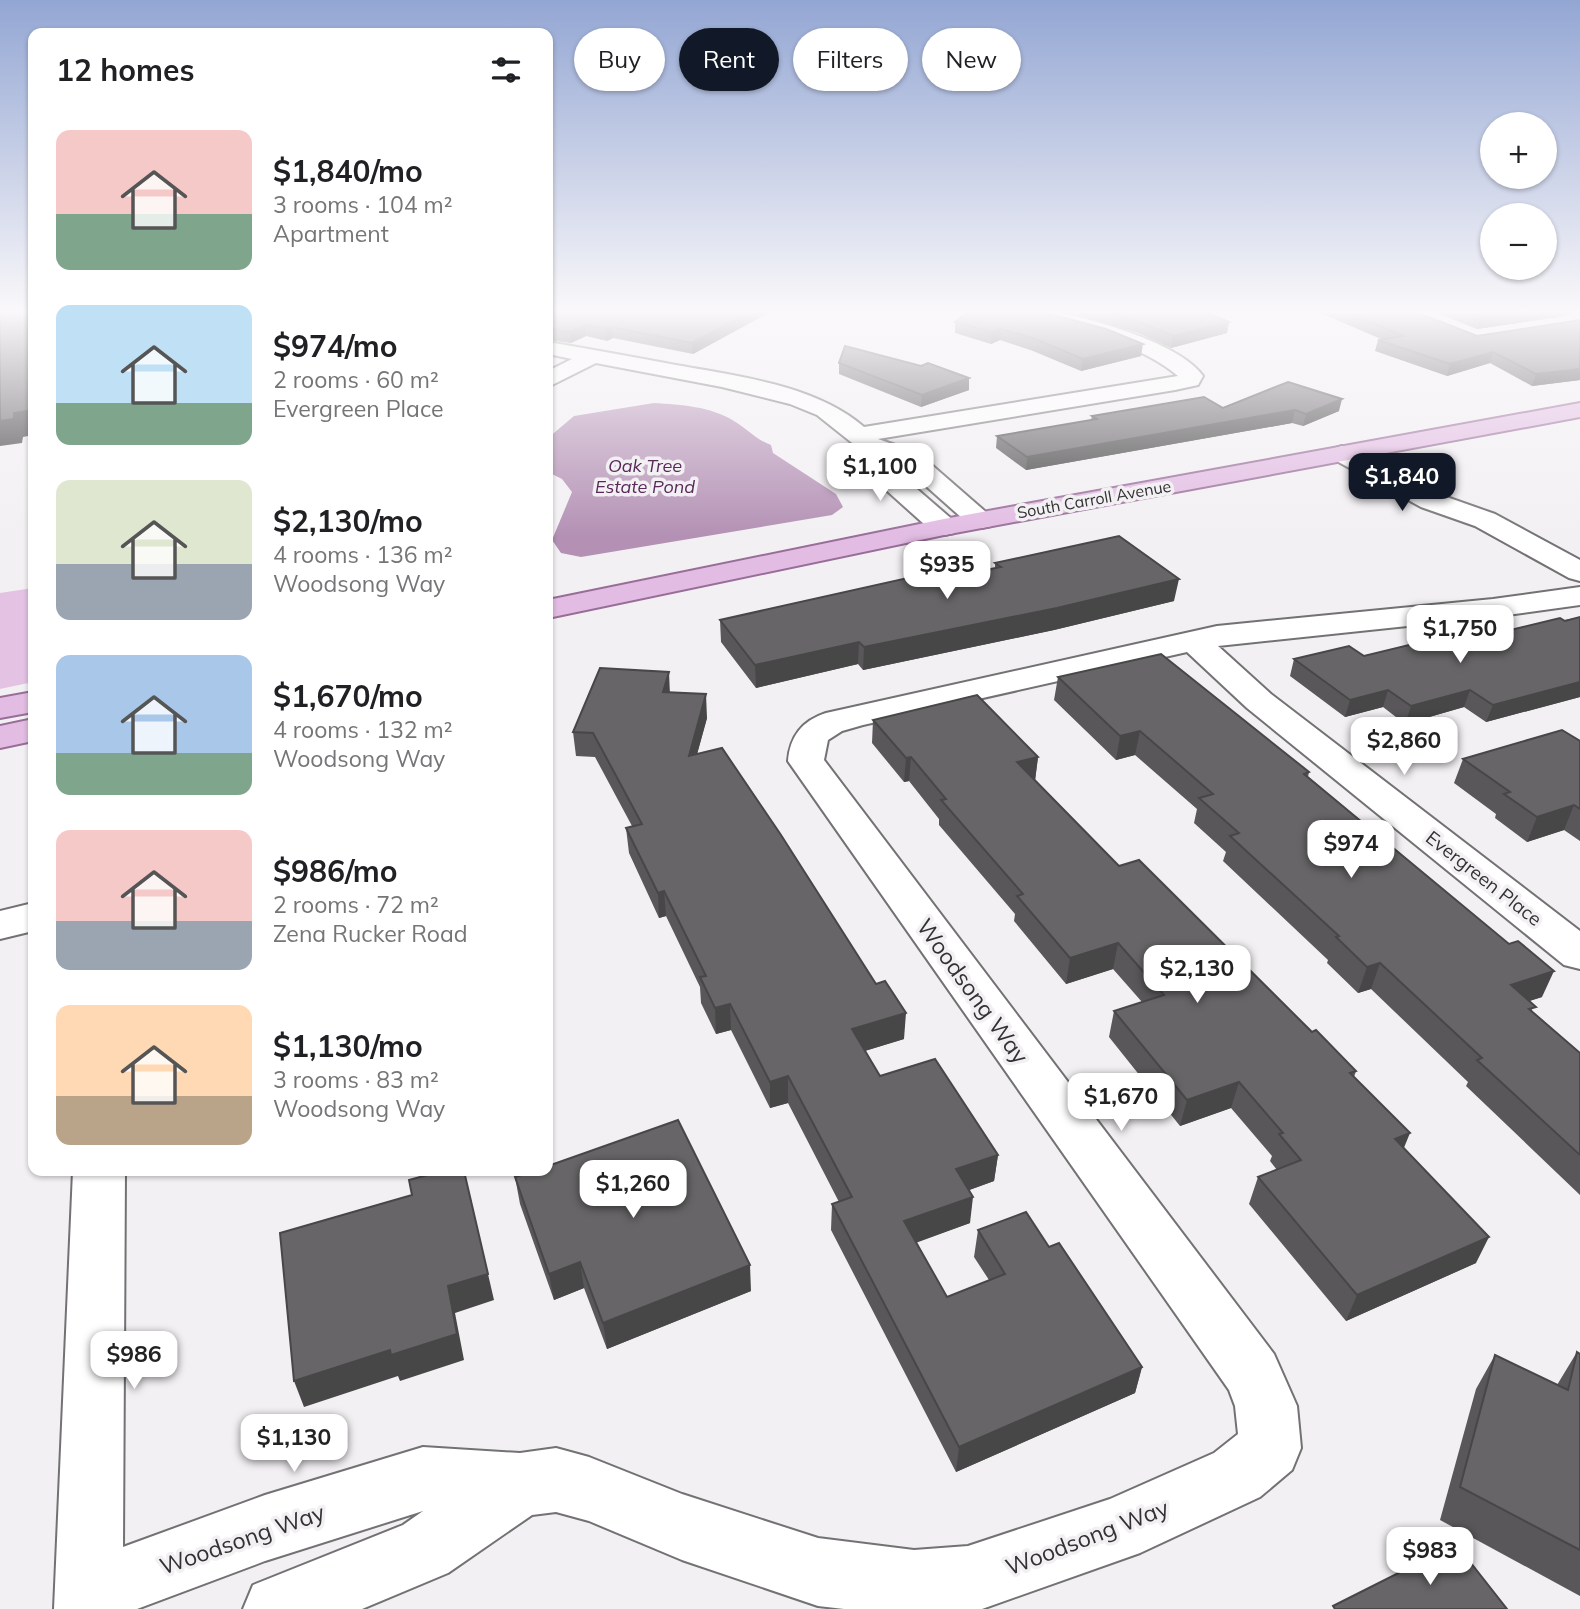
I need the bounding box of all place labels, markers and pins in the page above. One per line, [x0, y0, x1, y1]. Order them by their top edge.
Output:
pin: $1,100 [823, 444, 937, 503]
pin: $1,840 [1345, 454, 1459, 513]
pin: $935 [906, 542, 988, 601]
pin: $1,750 [1403, 606, 1517, 665]
pin: $2,860 [1347, 718, 1461, 777]
pin: $974 [1310, 820, 1392, 880]
pin: $2,130 [1140, 946, 1254, 1005]
pin: $1,670 [1064, 1074, 1178, 1133]
pin: $1,260 [576, 1160, 690, 1220]
pin: $986 [93, 1332, 175, 1391]
pin: $1,130 [237, 1414, 351, 1474]
pin: $983 [1389, 1528, 1471, 1587]

